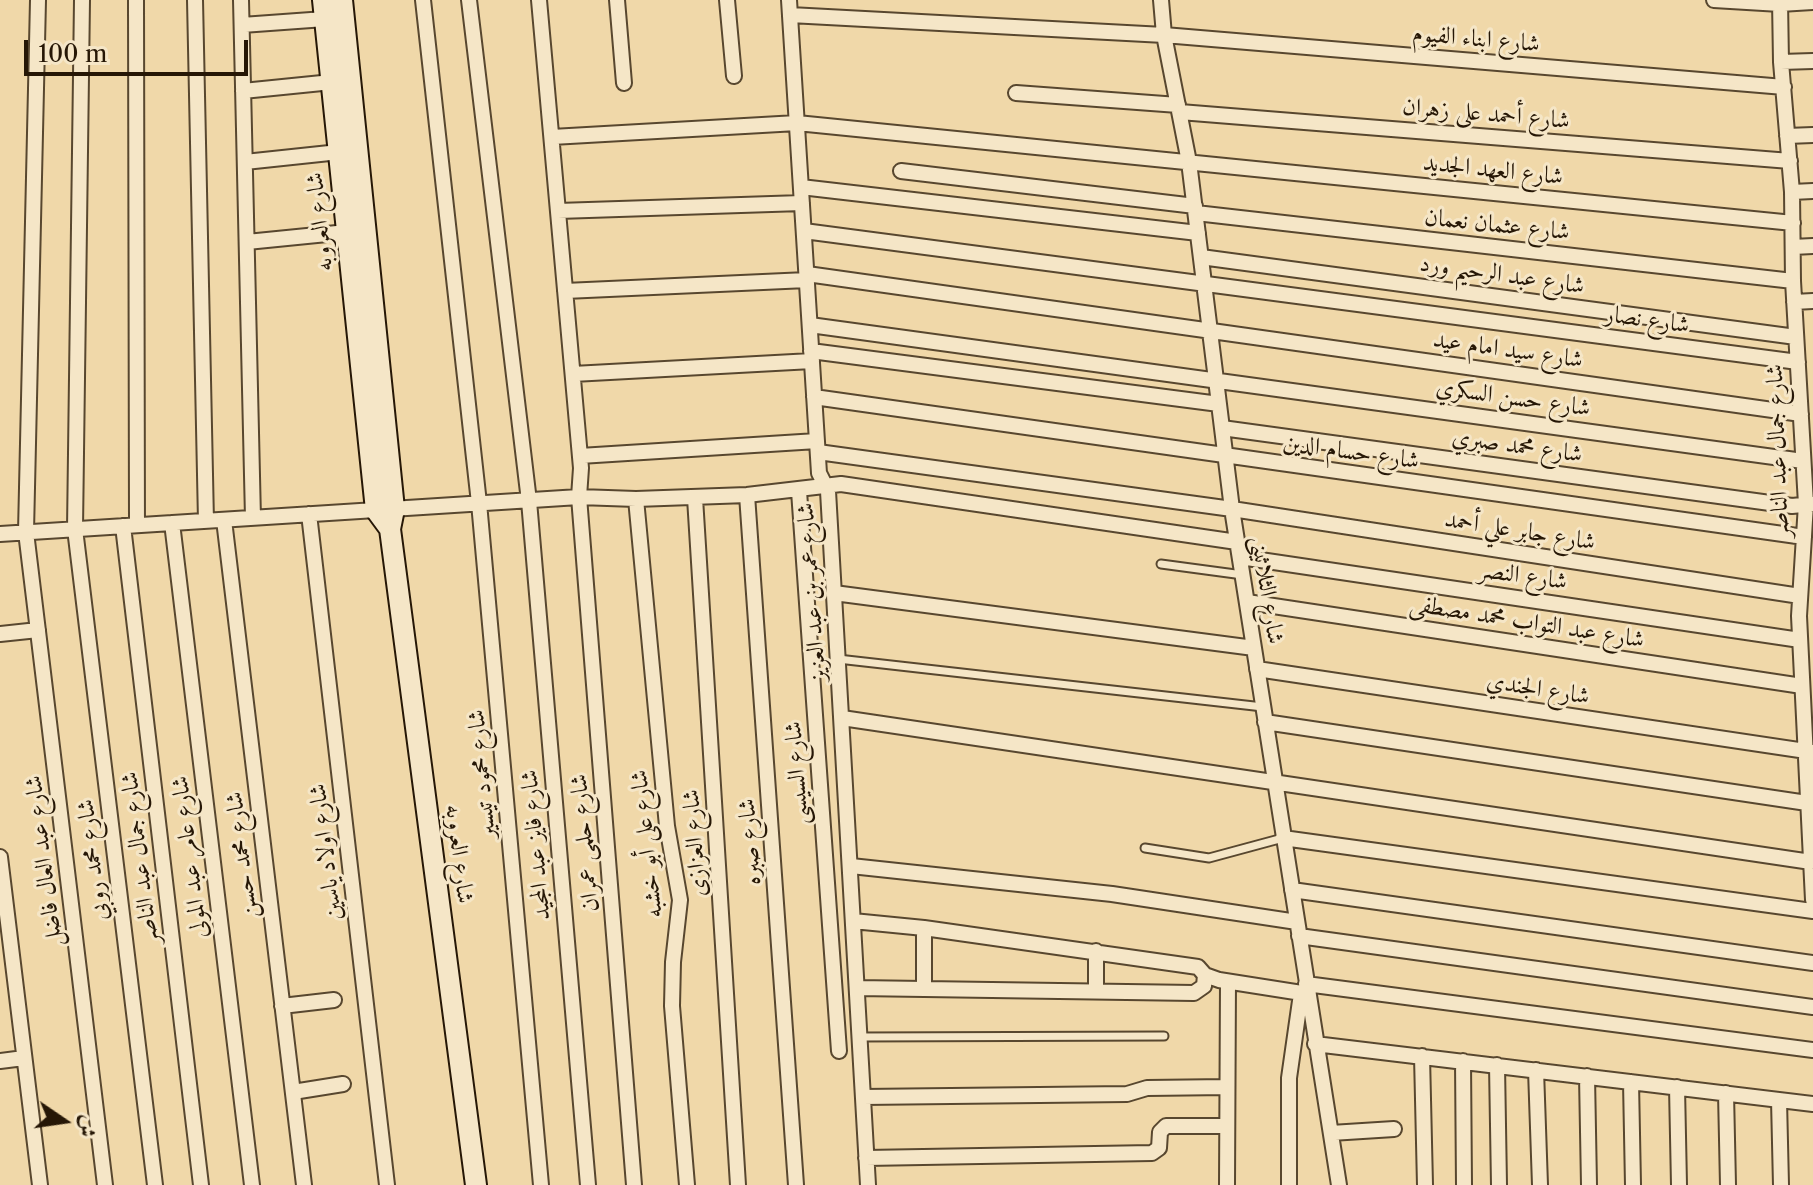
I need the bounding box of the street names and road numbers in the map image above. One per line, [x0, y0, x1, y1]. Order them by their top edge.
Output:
street label: شارع ابناء الفيوم [1411, 19, 1541, 59]
street label: شارع أحمد على زهران [1401, 92, 1571, 136]
street label: شارع العهد الجديد [1422, 148, 1564, 192]
street label: شارع العروبه [300, 171, 340, 273]
street label: شارع عثمان نعمان [1423, 203, 1571, 247]
street label: شارع عبد الرحيم ورد [1418, 249, 1586, 301]
street label: شارع نصار [1603, 300, 1691, 340]
street label: شارع سيد امام عيد [1431, 325, 1585, 375]
street label: شارع جمال عبد الناصر [1761, 364, 1795, 538]
street label: شارع حسن السكري [1434, 373, 1592, 423]
street label: شارع محمد صبري [1450, 423, 1584, 469]
street label: شارع حسام الدين [1281, 428, 1421, 476]
street label: شارع عمر بن عبد العزيز [791, 502, 833, 682]
street label: شارع جابر علي أحمد [1443, 505, 1597, 557]
street label: شارع الثلاثينى [1244, 534, 1290, 646]
street label: شارع النصر [1477, 556, 1569, 596]
street label: شارع عبد التواب محمد مصطفى [1408, 589, 1646, 655]
street label: شارع الجندي [1484, 667, 1592, 711]
street label: شارع محمود تيسير [462, 708, 502, 840]
street label: شارع السيسى [779, 720, 815, 826]
street label: شارع على أبو خشبه [625, 768, 669, 920]
street label: شارع فايز عبد المجيد [515, 769, 557, 921]
street label: شارع جمال عبد الناصر [115, 770, 165, 946]
street label: شارع حلمى عمران [565, 773, 605, 913]
street label: شارع عبد العال فاضل [19, 774, 69, 948]
street label: شارع عامر عبد المولى [166, 774, 214, 940]
street label: شارع اولاد ياسين [303, 782, 349, 922]
street label: شارع العزازى [677, 788, 713, 898]
street label: شارع محمد حسن [220, 790, 264, 920]
street label: شارع محمد روبي [71, 798, 115, 922]
street label: شارع صبره [733, 798, 767, 886]
street label: شارع العروبه [439, 803, 479, 905]

